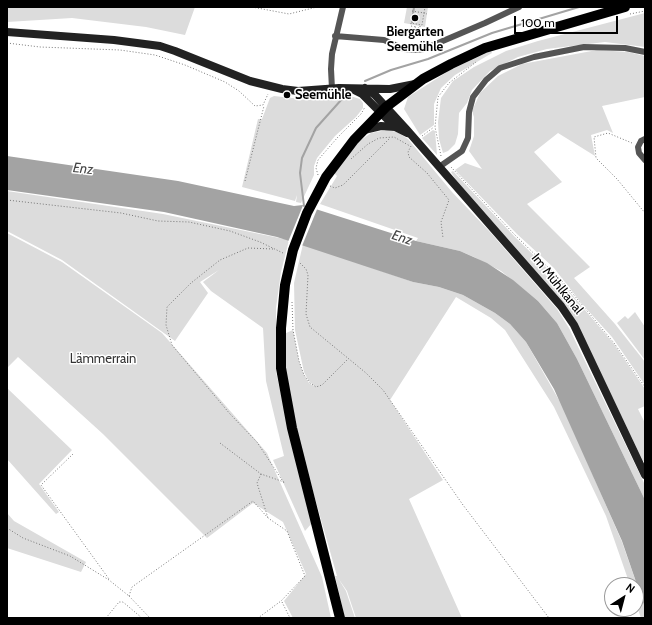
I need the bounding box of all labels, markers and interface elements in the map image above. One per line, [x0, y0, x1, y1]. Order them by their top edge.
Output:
scale bar [516, 8, 620, 34]
marker: Biergarten Seemühle [410, 13, 420, 23]
text: 100 m [521, 15, 555, 30]
place label: Biergarten Seemühle [386, 24, 444, 55]
place label: Seemühle [295, 87, 352, 103]
marker: Seemühle [282, 90, 292, 100]
water label: Enz [72, 160, 94, 178]
water label: Enz [390, 227, 414, 249]
street label: Im Mühlkanal [528, 251, 586, 317]
park label: Lämmerrain [70, 351, 136, 367]
north arrow [604, 577, 644, 617]
text: N [623, 580, 638, 596]

